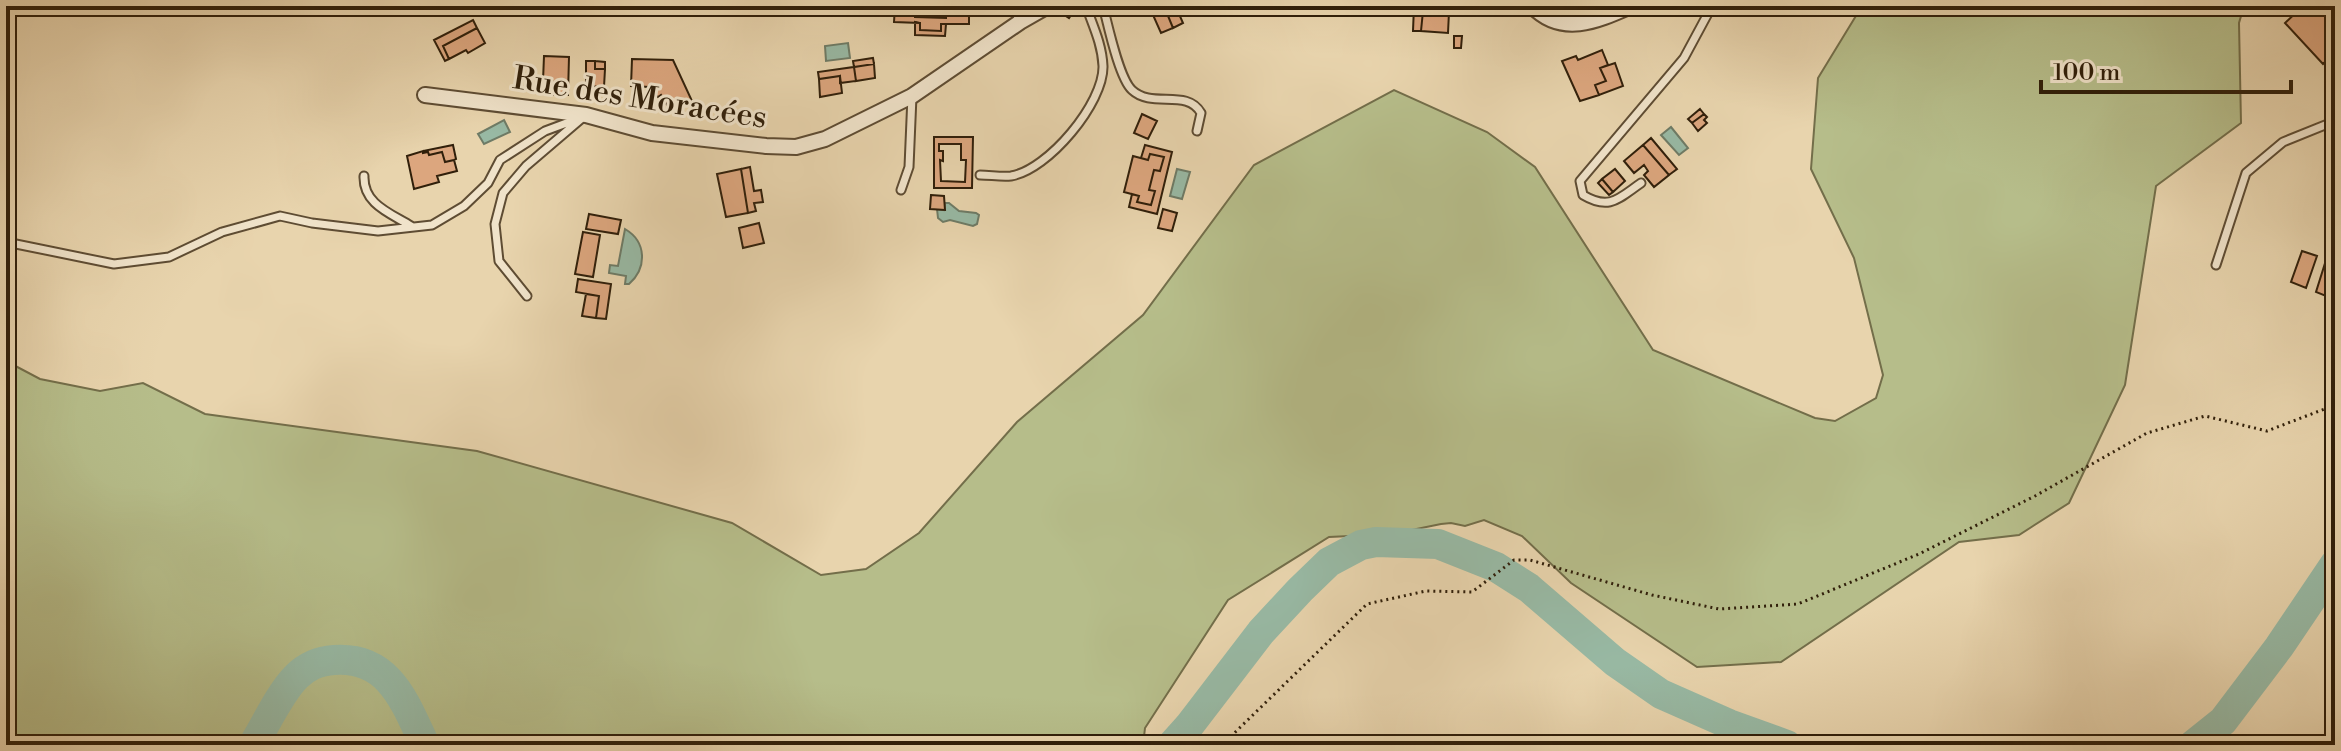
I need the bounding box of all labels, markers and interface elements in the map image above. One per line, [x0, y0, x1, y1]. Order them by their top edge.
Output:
scale bar [2041, 44, 2291, 94]
street label: Rue des Moracées [510, 58, 770, 138]
text: 100 m [2053, 58, 2120, 88]

